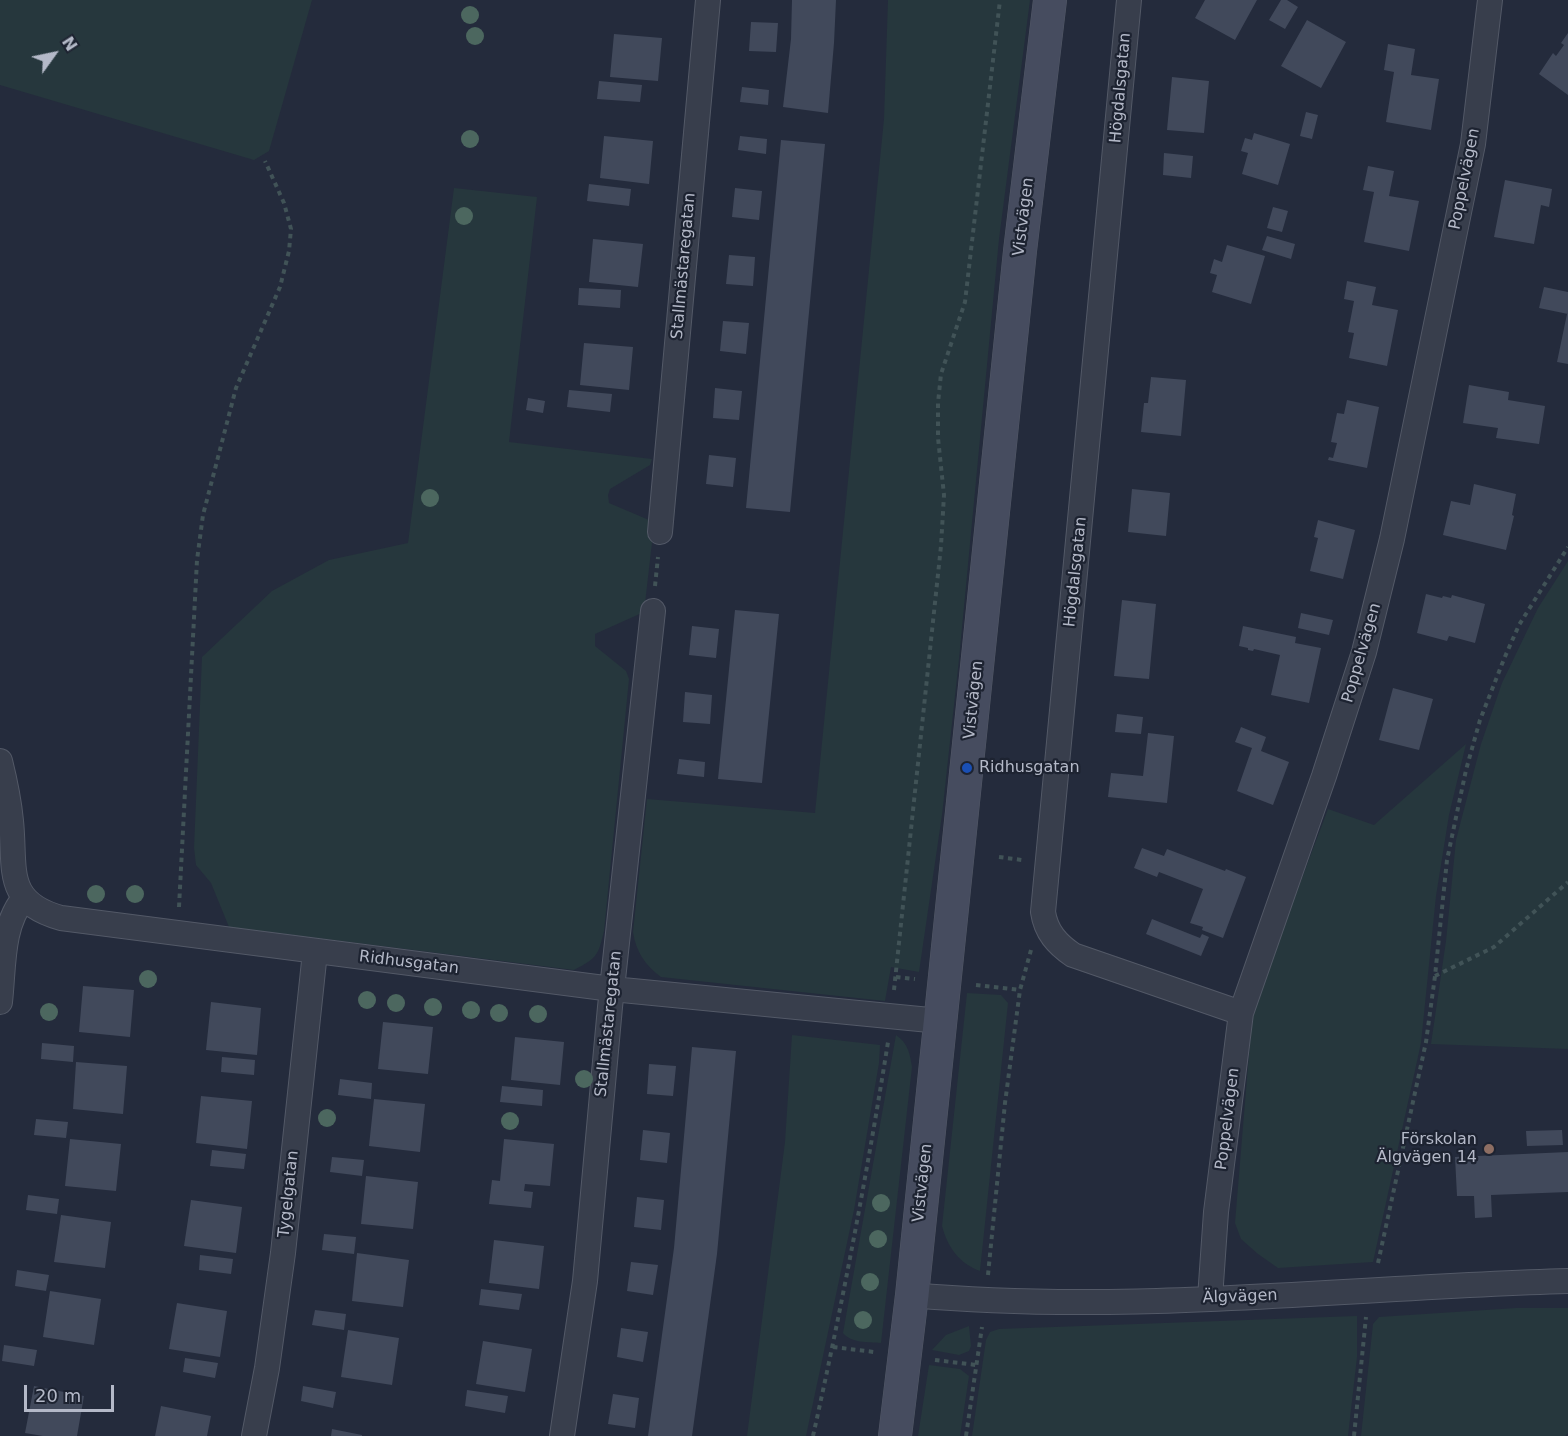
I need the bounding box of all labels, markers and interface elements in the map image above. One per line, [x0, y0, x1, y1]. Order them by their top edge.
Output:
north arrow [24, 24, 84, 84]
street label: Högdalsgatan [1107, 32, 1135, 144]
text: N [58, 33, 81, 55]
street label: Poppelvägen [1446, 127, 1484, 231]
street label: Vistvägen [1010, 177, 1038, 257]
street label: Stallmästaregatan [668, 192, 700, 340]
street label: Högdalsgatan [1061, 516, 1091, 628]
street label: Poppelvägen [1339, 601, 1385, 705]
street label: Vistvägen [960, 660, 988, 740]
place label: Ridhusgatan [979, 758, 1080, 778]
marker: Ridhusgatan [960, 761, 974, 775]
street label: Ridhusgatan [358, 947, 460, 979]
street label: Stallmästaregatan [592, 950, 626, 1098]
street label: Poppelvägen [1212, 1067, 1244, 1171]
place label: Förskolan Älgvägen 14 [1377, 1130, 1477, 1168]
marker: Förskolan Älgvägen 14 [1482, 1142, 1496, 1156]
street label: Vistvägen [909, 1143, 937, 1223]
street label: Tygelgatan [275, 1150, 303, 1238]
street label: Älgvägen [1202, 1286, 1278, 1308]
scale bar [27, 1373, 117, 1411]
text: 20 m [35, 1385, 81, 1406]

